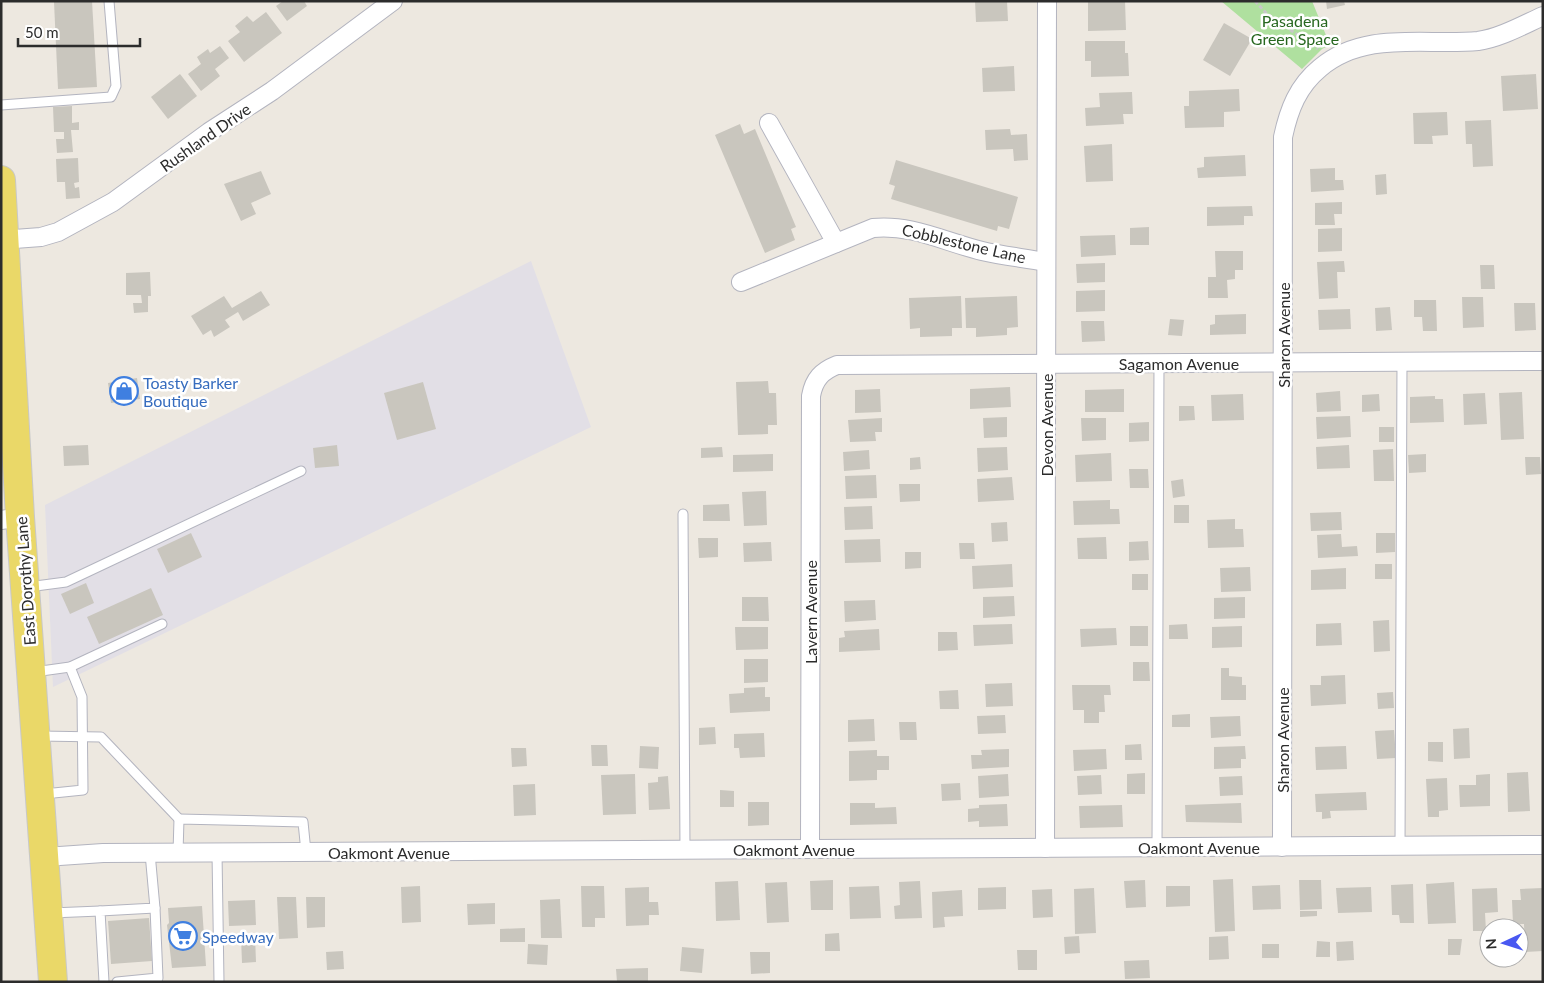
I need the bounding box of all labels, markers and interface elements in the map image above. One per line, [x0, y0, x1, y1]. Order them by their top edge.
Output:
park label: Pasadena Green Space [1251, 11, 1339, 48]
scale bar [18, 15, 140, 47]
text: 50 m [25, 23, 59, 41]
street label: Rushland Drive [156, 99, 254, 175]
street label: Cobblestone Lane [900, 220, 1028, 266]
street label: Sharon Avenue [1274, 282, 1293, 388]
street label: Sagamon Avenue [1119, 354, 1239, 373]
place label: Toasty Barker Boutique [143, 373, 238, 410]
street label: Devon Avenue [1037, 374, 1056, 476]
shop icon: Toasty Barker Boutique [109, 376, 139, 406]
street label: East Dorothy Lane [11, 516, 39, 646]
street label: Lavern Avenue [801, 560, 820, 664]
street label: Sharon Avenue [1273, 687, 1292, 793]
street label: Oakmont Avenue [1138, 838, 1260, 857]
street label: Oakmont Avenue [733, 840, 855, 859]
street label: Oakmont Avenue [328, 843, 450, 862]
north arrow [1479, 918, 1529, 968]
supermarket icon: Speedway [168, 921, 198, 951]
place label: Speedway [202, 927, 275, 946]
text: N [1482, 938, 1499, 950]

